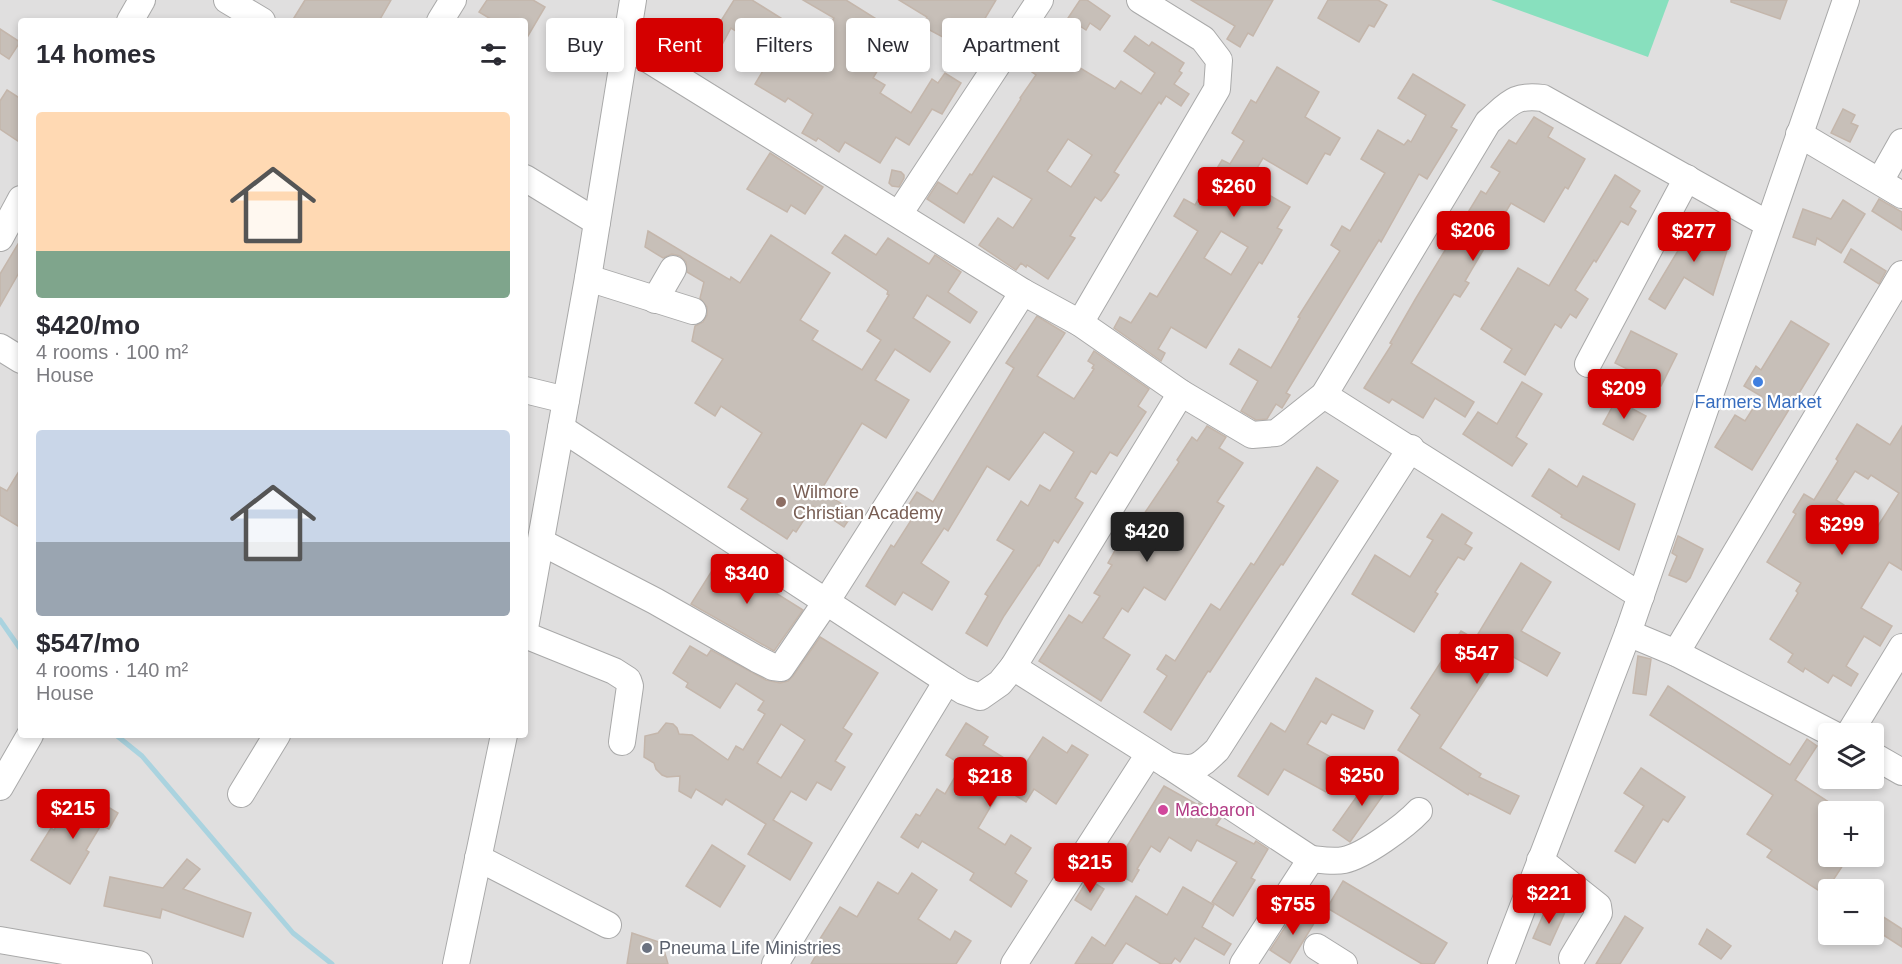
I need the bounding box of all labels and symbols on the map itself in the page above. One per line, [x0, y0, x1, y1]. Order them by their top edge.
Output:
pin: $260 [1198, 167, 1270, 218]
pin: $206 [1437, 211, 1509, 262]
pin: $277 [1658, 212, 1730, 263]
pin: $209 [1588, 369, 1660, 420]
marker: Farmers Market [1751, 375, 1765, 389]
place label: Farmers Market [1694, 392, 1822, 412]
place label: Wilmore Christian Academy [793, 482, 943, 523]
marker: Wilmore Christian Academy [774, 495, 788, 509]
pin: $299 [1806, 505, 1878, 556]
pin: $420 [1111, 512, 1183, 563]
pin: $340 [711, 554, 783, 605]
pin: $547 [1441, 634, 1513, 685]
pin: $250 [1326, 756, 1398, 807]
pin: $218 [954, 757, 1026, 808]
pin: $215 [37, 789, 109, 840]
place label: Macbaron [1175, 800, 1255, 820]
marker: Macbaron [1156, 803, 1170, 817]
pin: $215 [1054, 843, 1126, 894]
pin: $221 [1513, 874, 1585, 925]
pin: $755 [1257, 885, 1329, 936]
place label: Pneuma Life Ministries [659, 938, 841, 958]
marker: Pneuma Life Ministries [640, 941, 654, 955]

